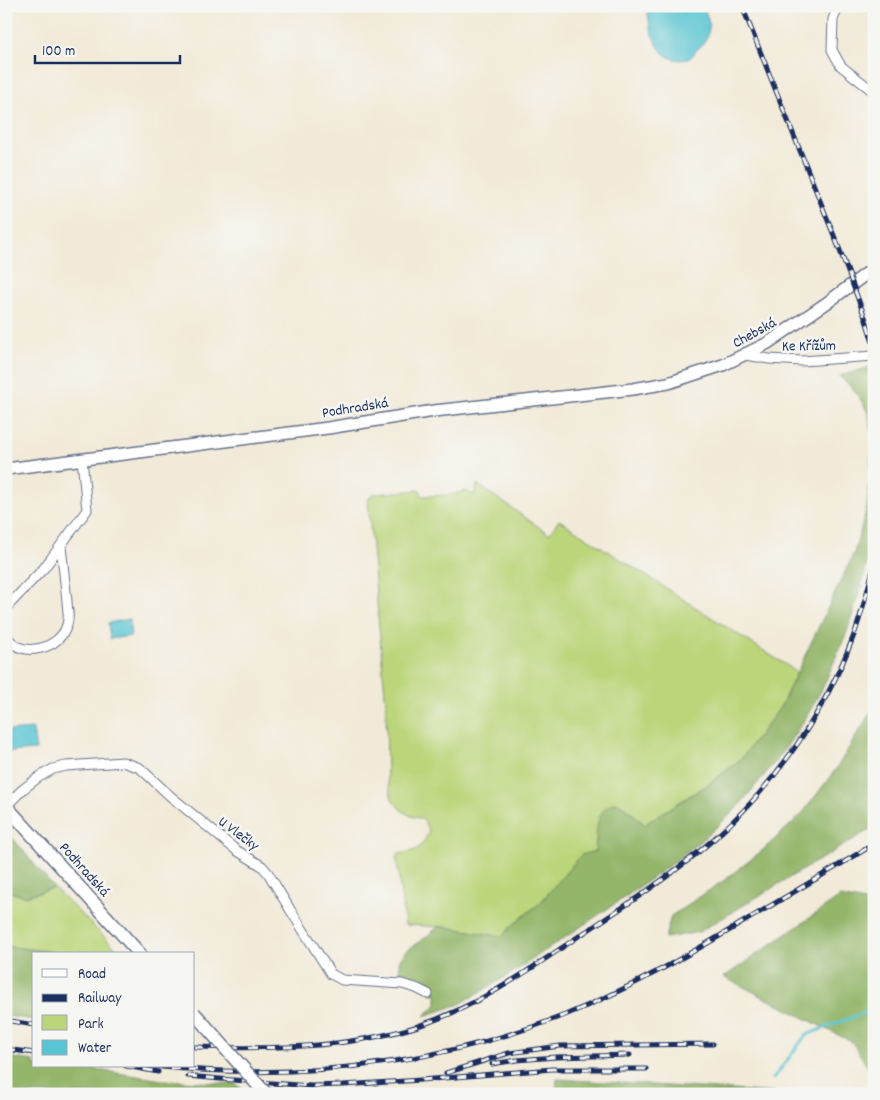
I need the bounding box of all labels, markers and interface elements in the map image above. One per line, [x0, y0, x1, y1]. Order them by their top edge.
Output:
scale bar [35, 32, 180, 64]
text: 100 m [42, 41, 75, 63]
street label: Chebská [729, 312, 781, 355]
street label: Ke Křížům [782, 336, 836, 358]
street label: Podhradská [321, 393, 391, 425]
street label: U Vlečky [213, 812, 264, 858]
street label: Podhradská [53, 838, 114, 903]
legend [32, 952, 195, 1068]
text: Road [78, 964, 106, 986]
text: Railway [78, 988, 122, 1010]
text: Park [78, 1014, 104, 1036]
text: Water [78, 1038, 112, 1060]

